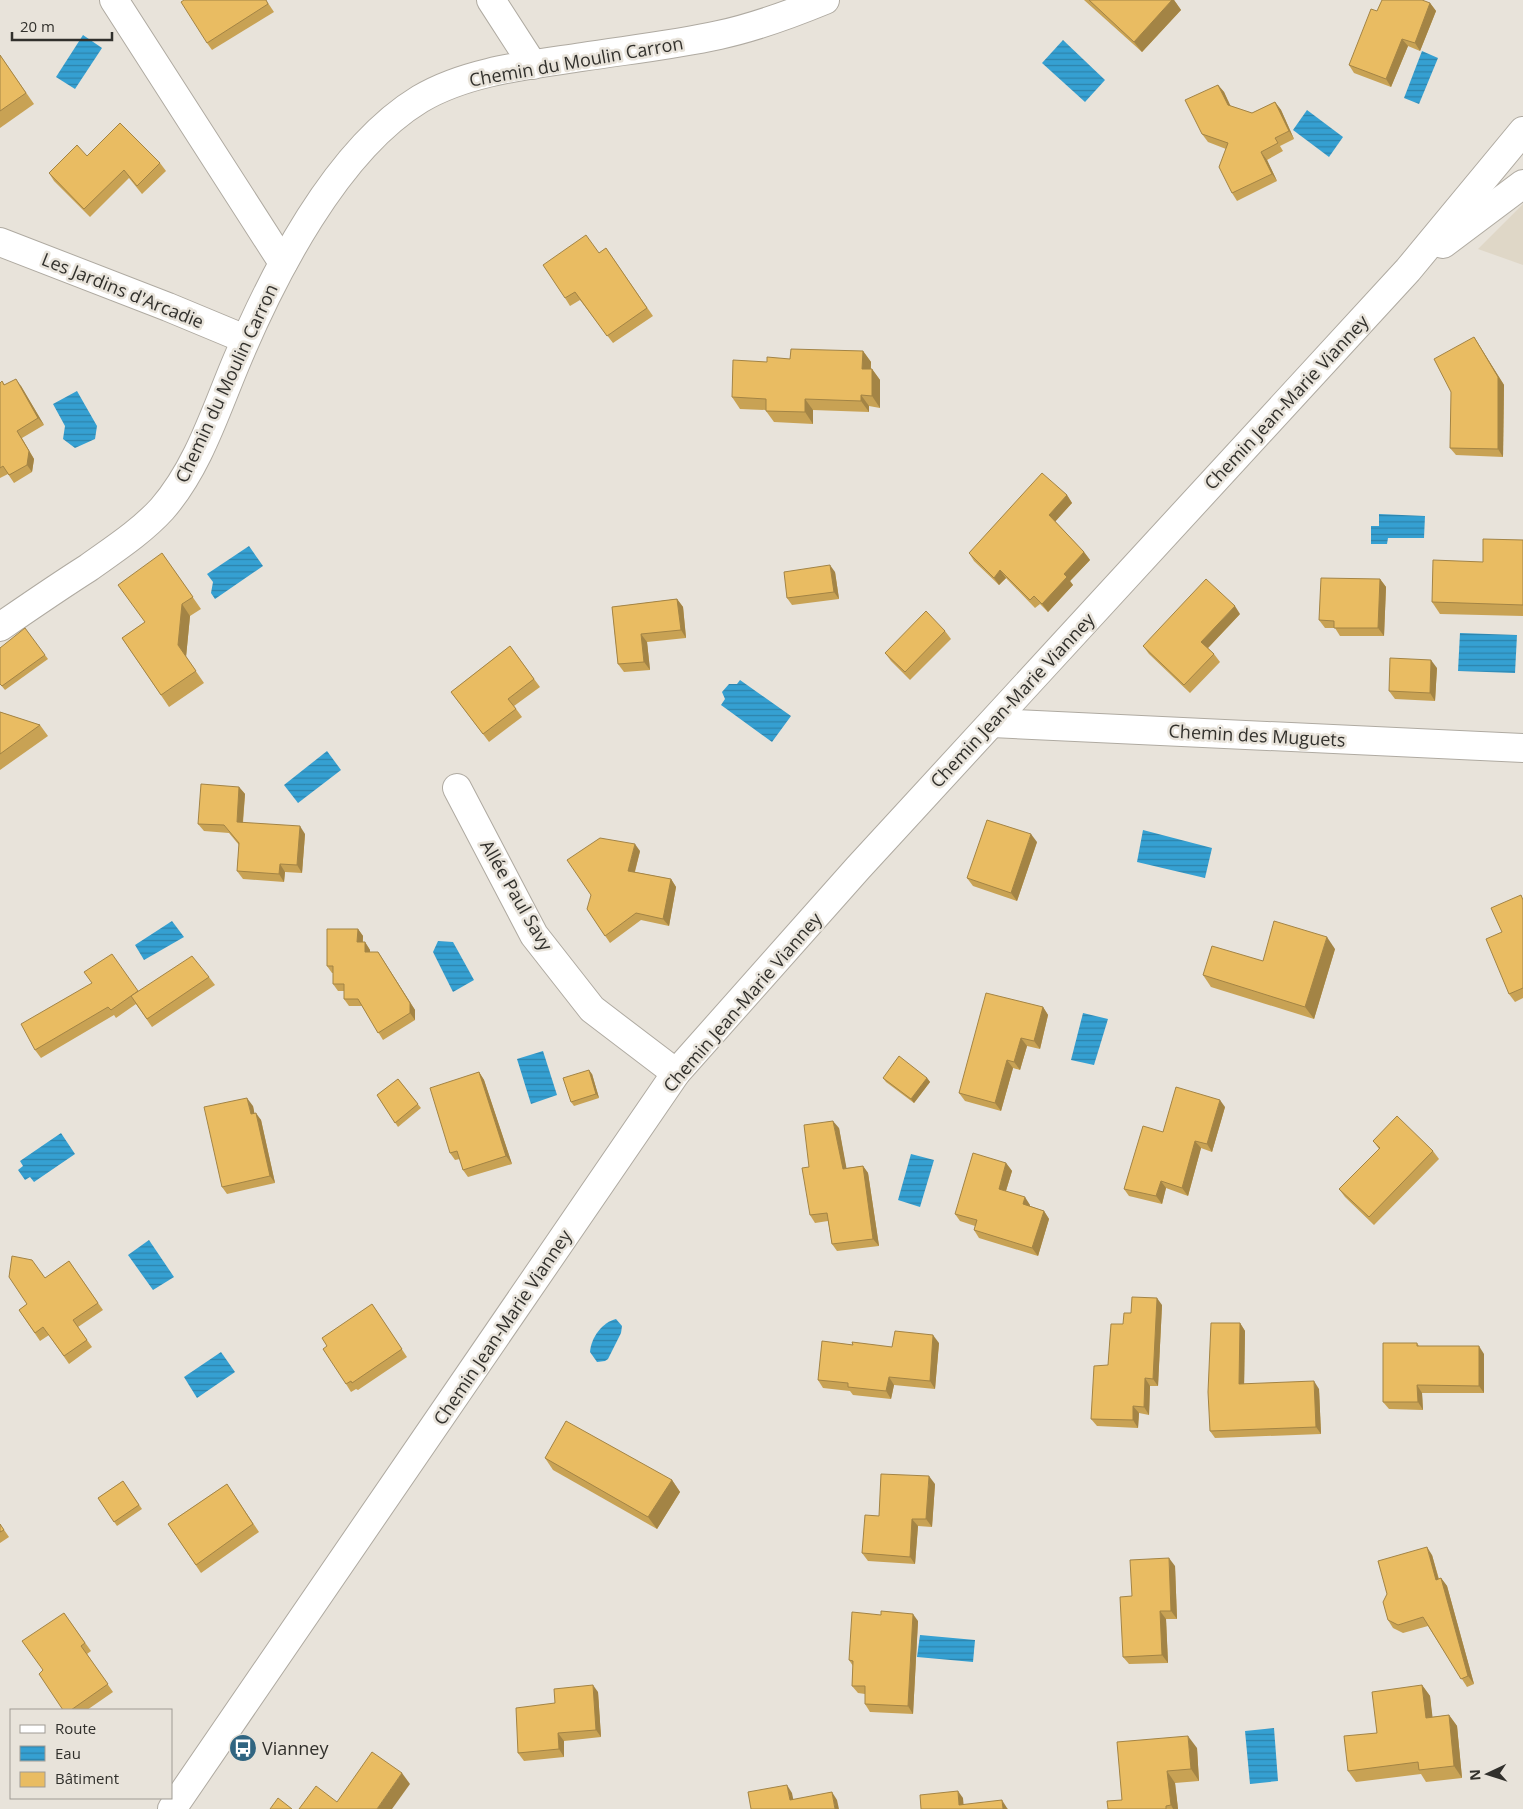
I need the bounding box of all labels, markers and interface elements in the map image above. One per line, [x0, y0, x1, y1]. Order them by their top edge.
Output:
scale bar [12, 10, 112, 42]
text: 20 m [20, 16, 55, 36]
street label: Chemin du Moulin Carron [467, 30, 685, 92]
street label: Les Jardins d'Arcadie [38, 247, 208, 333]
street label: Chemin du Moulin Carron [169, 280, 283, 486]
street label: Chemin Jean-Marie Vianney [1199, 309, 1374, 494]
street label: Chemin Jean-Marie Vianney [925, 607, 1100, 792]
street label: Chemin des Muguets [1168, 718, 1346, 752]
street label: Allée Paul Savy [476, 835, 559, 956]
street label: Chemin Jean-Marie Vianney [657, 906, 827, 1097]
street label: Chemin Jean-Marie Vianney [428, 1224, 577, 1429]
legend [10, 1709, 172, 1799]
text: Route [55, 1718, 96, 1738]
bus stop icon: Vianney [228, 1733, 258, 1763]
place label: Vianney [262, 1736, 329, 1760]
text: Eau [55, 1743, 81, 1763]
north arrow [1463, 1749, 1513, 1799]
text: Bâtiment [55, 1768, 119, 1788]
text: N [1465, 1769, 1484, 1781]

